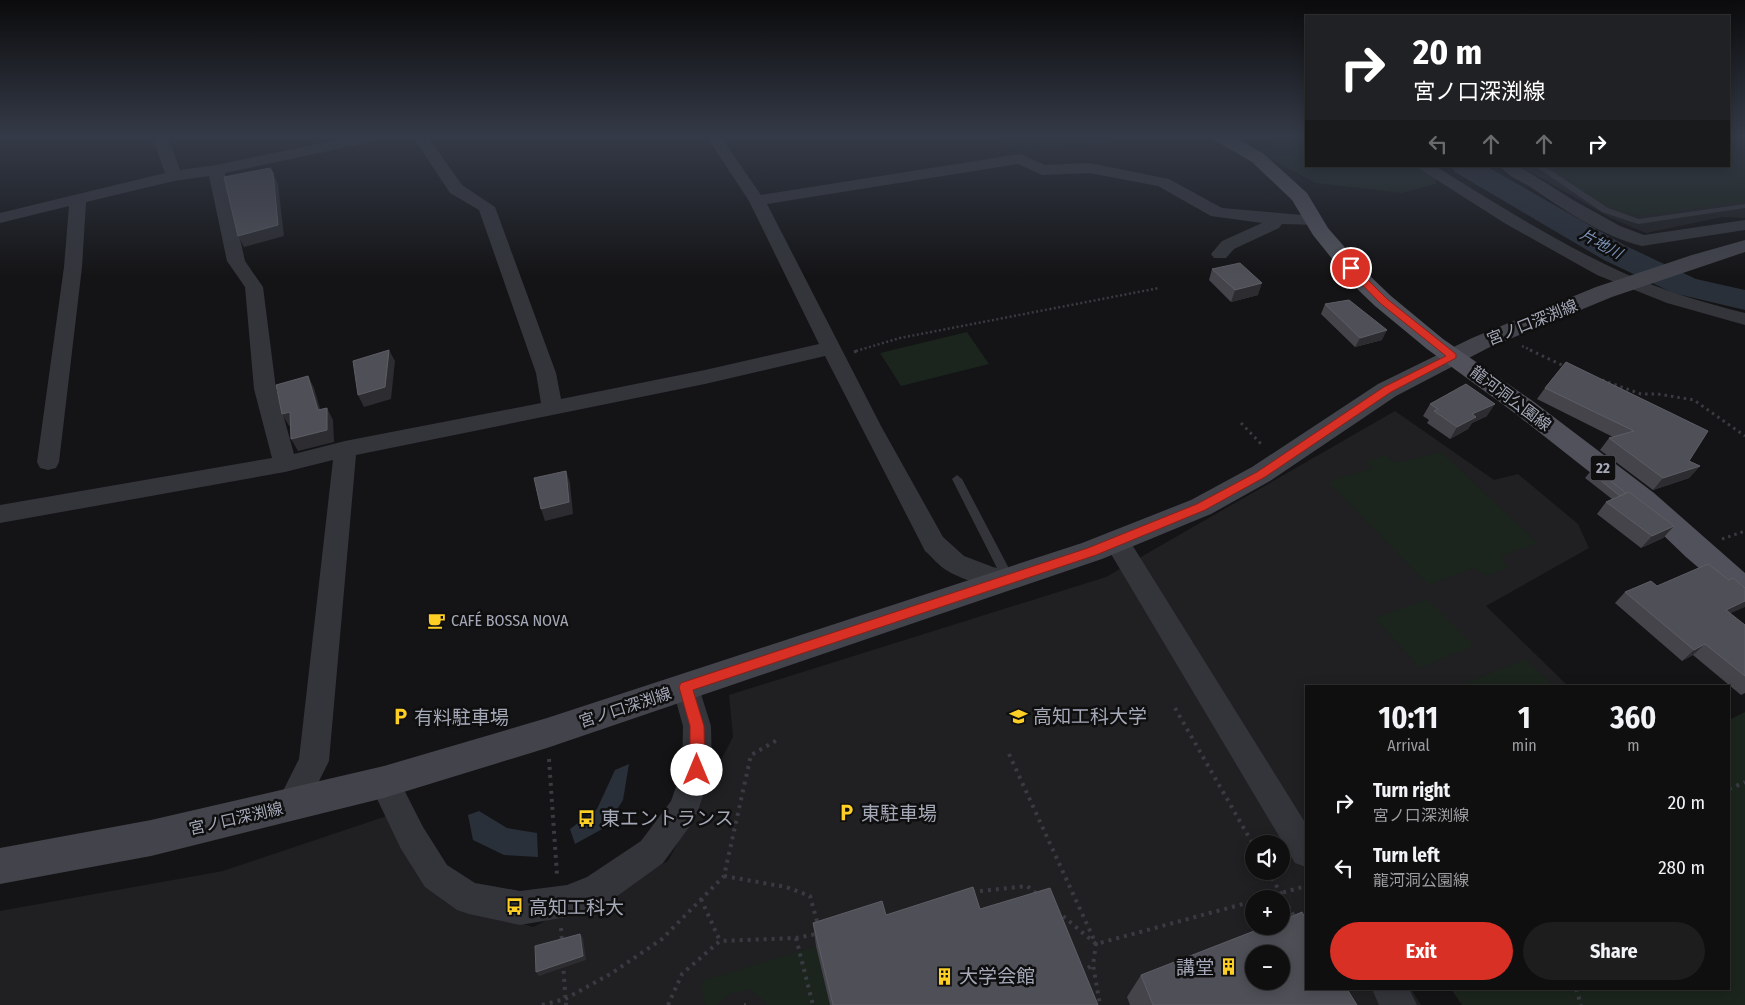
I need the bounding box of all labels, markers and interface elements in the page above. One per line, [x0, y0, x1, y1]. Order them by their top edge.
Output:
text: 20 m [1413, 31, 1482, 73]
icon: right [1330, 35, 1395, 100]
text: 宮ノ口深渕線 [1413, 78, 1545, 105]
icon: left [1424, 130, 1452, 158]
icon: ahead [1477, 130, 1505, 158]
icon: ahead [1530, 130, 1558, 158]
icon: right [1583, 130, 1611, 158]
water label: 片地川 [1577, 225, 1627, 264]
pin [1330, 247, 1372, 289]
icon: arrive [1337, 254, 1365, 282]
street label: 宮ノ口深渕線 [1484, 296, 1580, 349]
street label: 龍河洞公園線 [1467, 362, 1555, 435]
road number: 22 [1590, 456, 1616, 480]
cafe icon: CAFÉ BOSSA NOVA [427, 610, 447, 630]
place label: CAFÉ BOSSA NOVA [451, 611, 569, 630]
street label: 宮ノ口深渕線 [577, 684, 674, 731]
text: 10:11 [1379, 700, 1438, 736]
text: 1 [1518, 700, 1531, 736]
text: 360 [1610, 700, 1656, 736]
place label: 高知工科大学 [1033, 705, 1147, 728]
place label: 有料駐車場 [414, 706, 509, 729]
school or university icon: 高知工科大学 [1009, 706, 1029, 726]
parking icon: 有料駐車場 [390, 707, 410, 727]
text: Arrival [1387, 736, 1430, 755]
text: min [1512, 736, 1537, 755]
text: m [1627, 736, 1639, 755]
position arrow [670, 743, 722, 795]
text: Turn right [1373, 779, 1450, 802]
icon: right [1330, 789, 1358, 817]
text: 20 m [1668, 791, 1705, 814]
street label: 宮ノ口深渕線 [187, 798, 285, 839]
place label: 東駐車場 [861, 802, 937, 825]
parking icon: 東駐車場 [837, 803, 857, 823]
text: 宮ノ口深渕線 [1373, 806, 1469, 825]
place label: 東エントランス [601, 807, 734, 830]
bus stop icon: 東エントランス [577, 808, 597, 828]
map controls [1245, 835, 1290, 990]
button: sound [1245, 835, 1290, 880]
text: Turn left [1373, 844, 1440, 867]
icon: left [1330, 854, 1358, 882]
text: 280 m [1658, 856, 1705, 879]
text: 龍河洞公園線 [1373, 871, 1469, 890]
button: + [1245, 890, 1290, 935]
place label: 高知工科大 [529, 896, 624, 919]
bus stop icon: 高知工科大 [505, 897, 525, 917]
button: Exit [1330, 922, 1513, 980]
button: Share [1523, 922, 1705, 980]
button: − [1245, 945, 1290, 990]
place label: 講堂 [1176, 956, 1214, 979]
building icon: 講堂 [1218, 957, 1238, 977]
place label: 大学会館 [959, 965, 1035, 988]
building icon: 大学会館 [935, 966, 955, 986]

